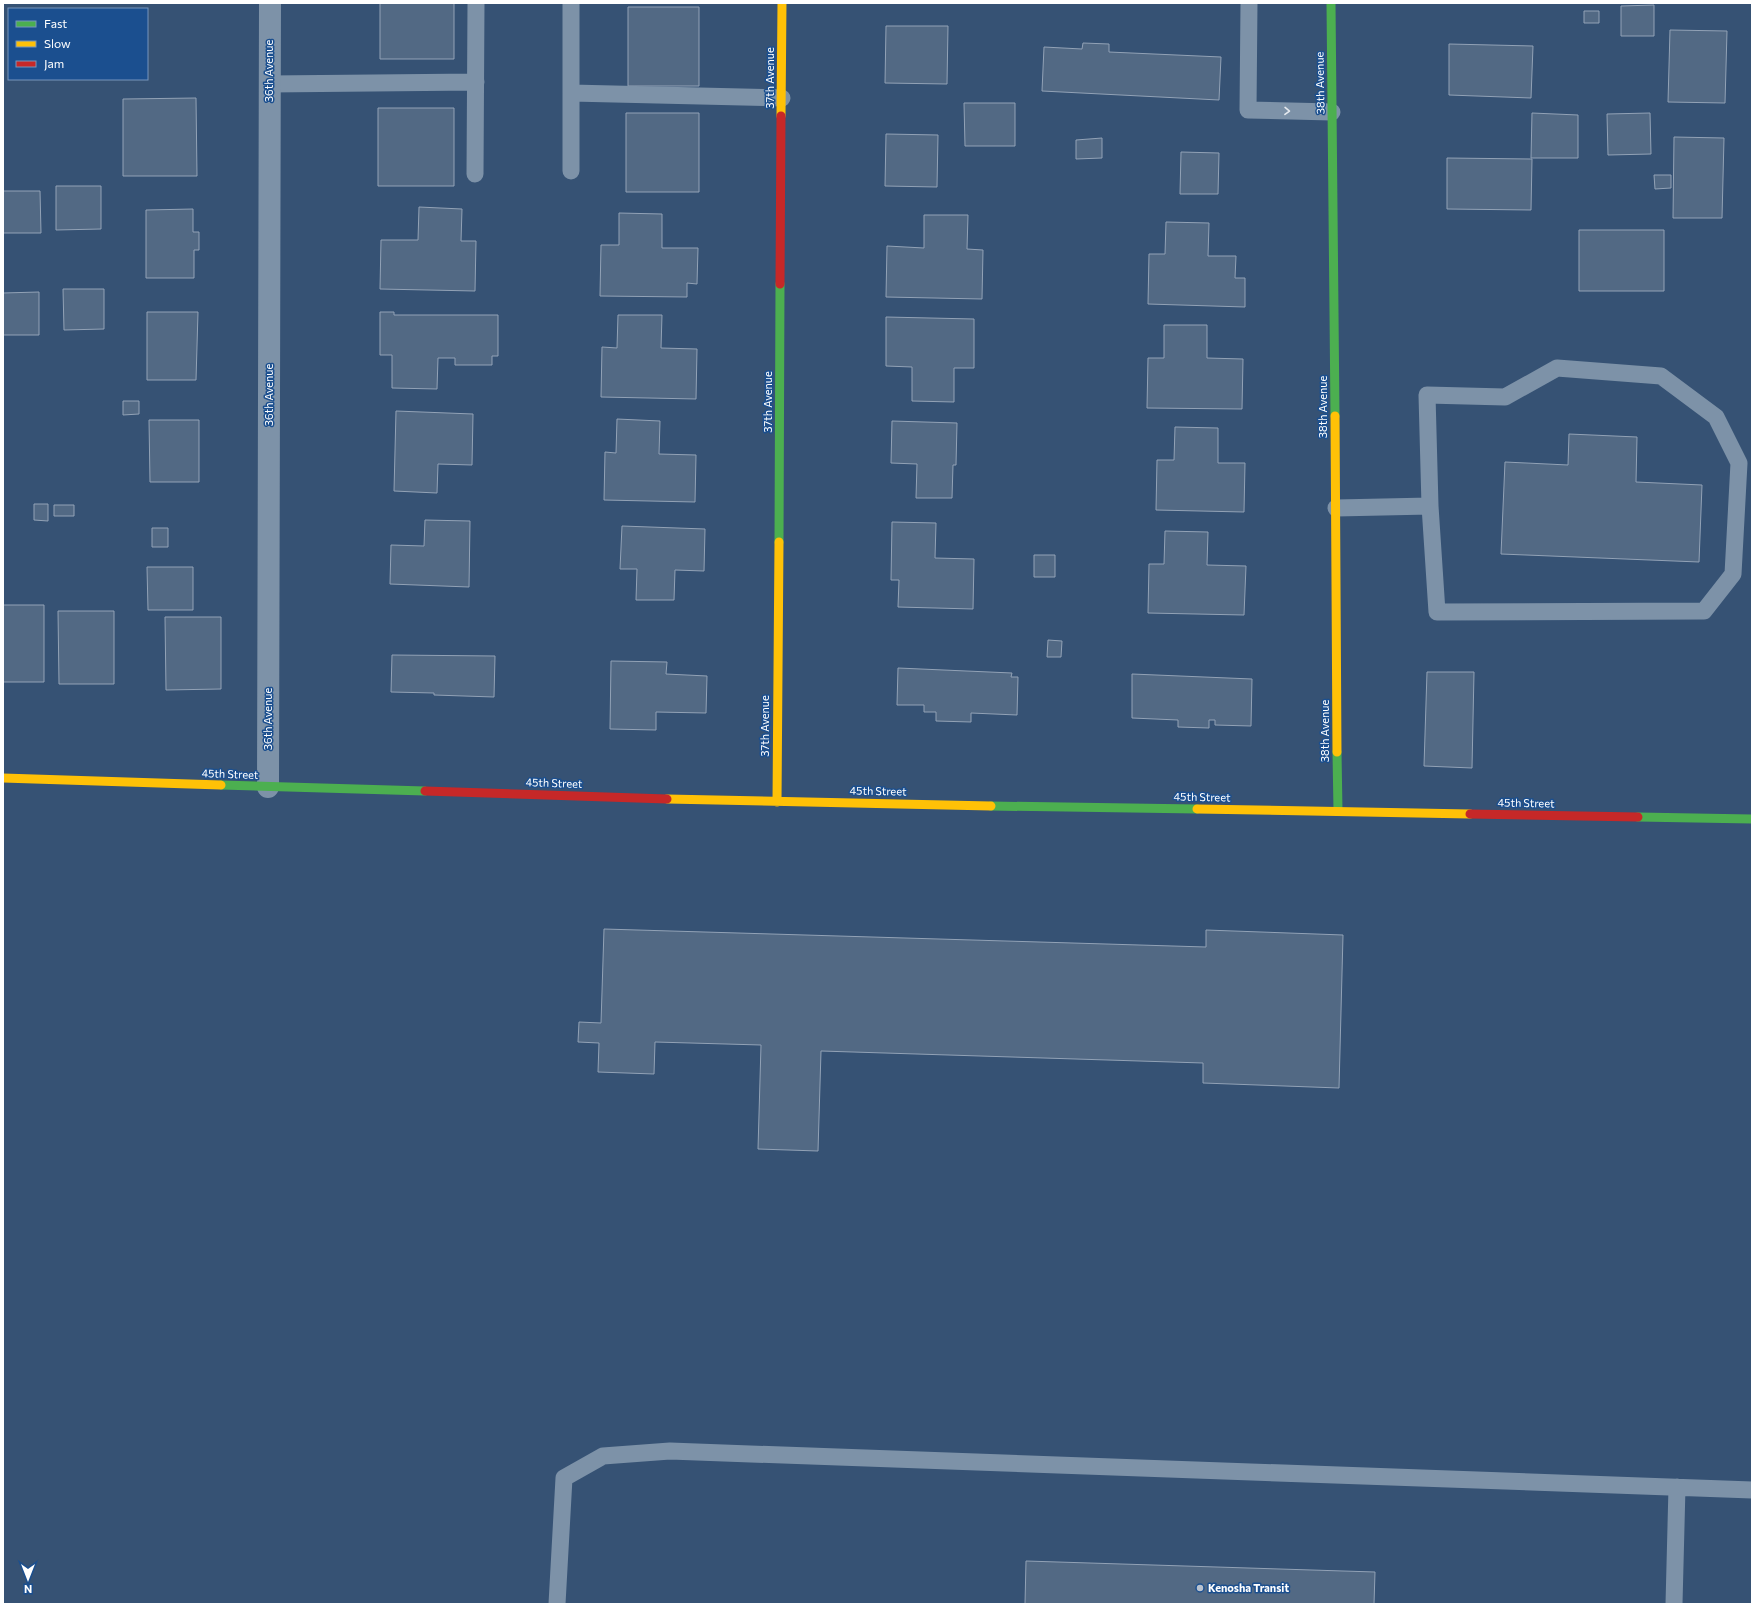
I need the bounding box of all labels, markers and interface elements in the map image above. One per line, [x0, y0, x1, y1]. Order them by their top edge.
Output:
legend [8, 8, 148, 80]
text: Fast [44, 16, 67, 30]
text: Slow [44, 36, 71, 50]
street label: 36th Avenue [262, 40, 275, 102]
street label: 37th Avenue [763, 47, 776, 109]
street label: 38th Avenue [1312, 51, 1327, 114]
text: Jam [44, 56, 64, 71]
one-way arrow [1284, 107, 1290, 115]
street label: 36th Avenue [262, 364, 275, 426]
street label: 37th Avenue [761, 371, 774, 433]
street label: 38th Avenue [1316, 376, 1329, 438]
street label: 36th Avenue [261, 688, 274, 750]
street label: 37th Avenue [758, 695, 771, 757]
street label: 38th Avenue [1318, 700, 1331, 762]
street label: 45th Street [201, 766, 259, 781]
street label: 45th Street [525, 775, 583, 790]
street label: 45th Street [849, 784, 907, 798]
street label: 45th Street [1173, 790, 1231, 804]
street label: 45th Street [1497, 796, 1555, 810]
north arrow [8, 1559, 48, 1599]
place label: Kenosha Transit [1208, 1581, 1289, 1594]
text: N [24, 1583, 32, 1596]
marker: Kenosha Transit [1195, 1583, 1205, 1593]

